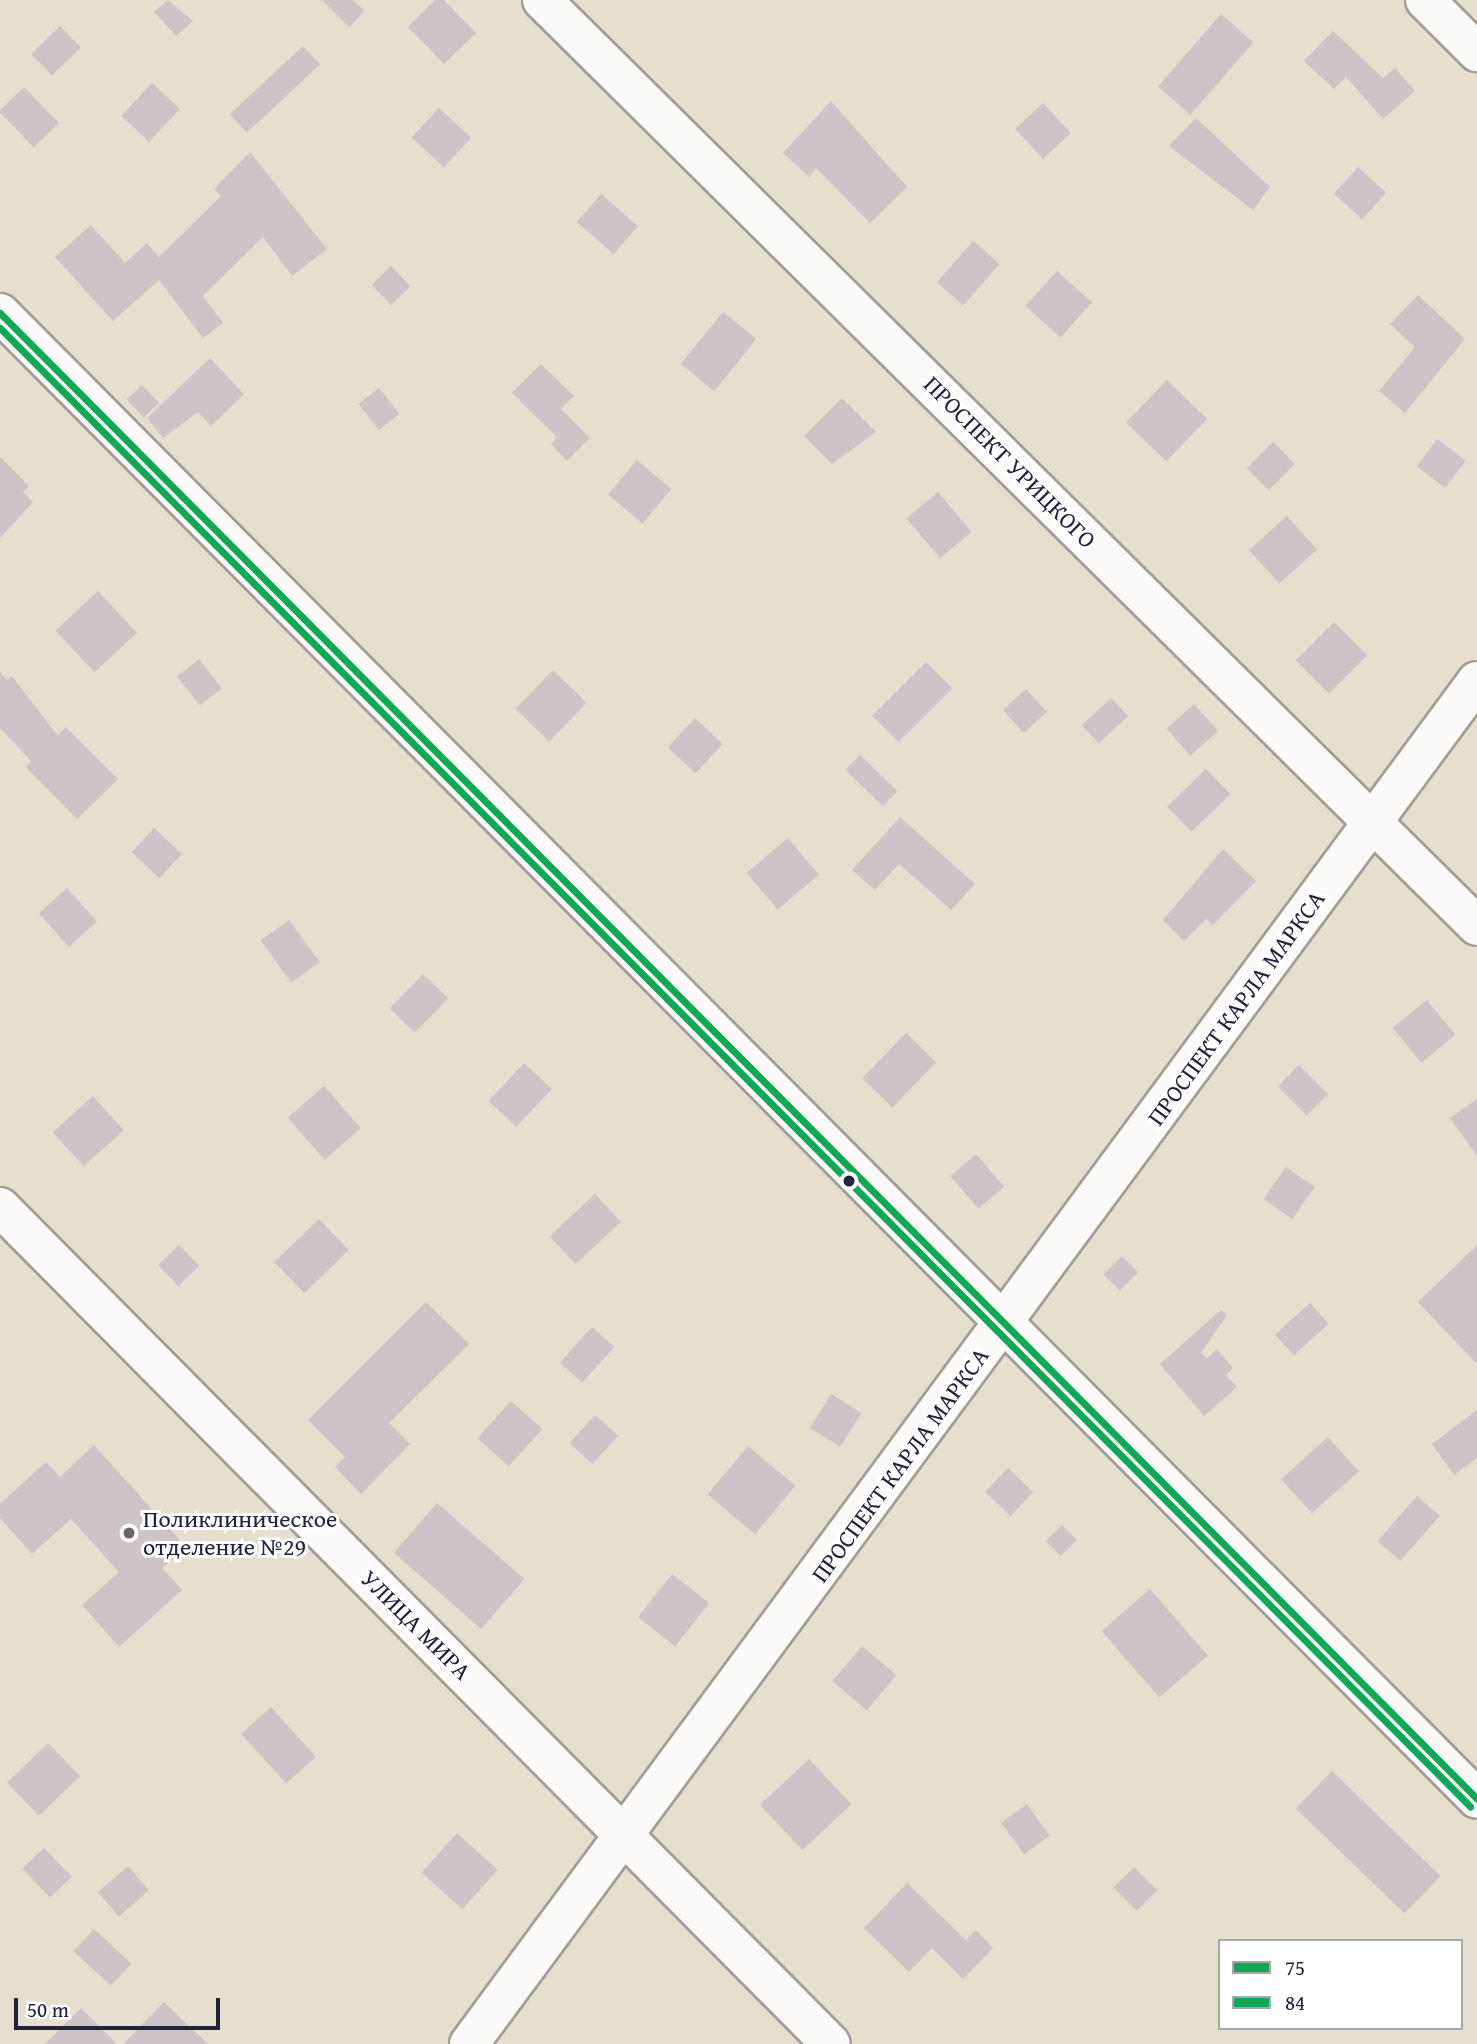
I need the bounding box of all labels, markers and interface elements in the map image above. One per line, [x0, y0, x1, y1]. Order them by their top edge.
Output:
street label: ПРОСПЕКТ УРИЦКОГО [918, 370, 1102, 554]
street label: ПРОСПЕКТ КАРЛА МАРКСА [1141, 885, 1331, 1131]
unlabelled marker [842, 1174, 856, 1188]
street label: ПРОСПЕКТ КАРЛА МАРКСА [805, 1342, 995, 1588]
place label: Поликлиническое отделение №29 [143, 1505, 337, 1561]
marker: Поликлиническое отделение №29 [121, 1525, 137, 1541]
street label: УЛИЦА МИРА [355, 1564, 477, 1686]
legend [1218, 1939, 1463, 2030]
text: 75 [1285, 1952, 1305, 1983]
scale bar [18, 1984, 224, 2028]
text: 84 [1285, 1987, 1305, 2018]
text: 50 m [27, 1994, 69, 2025]

